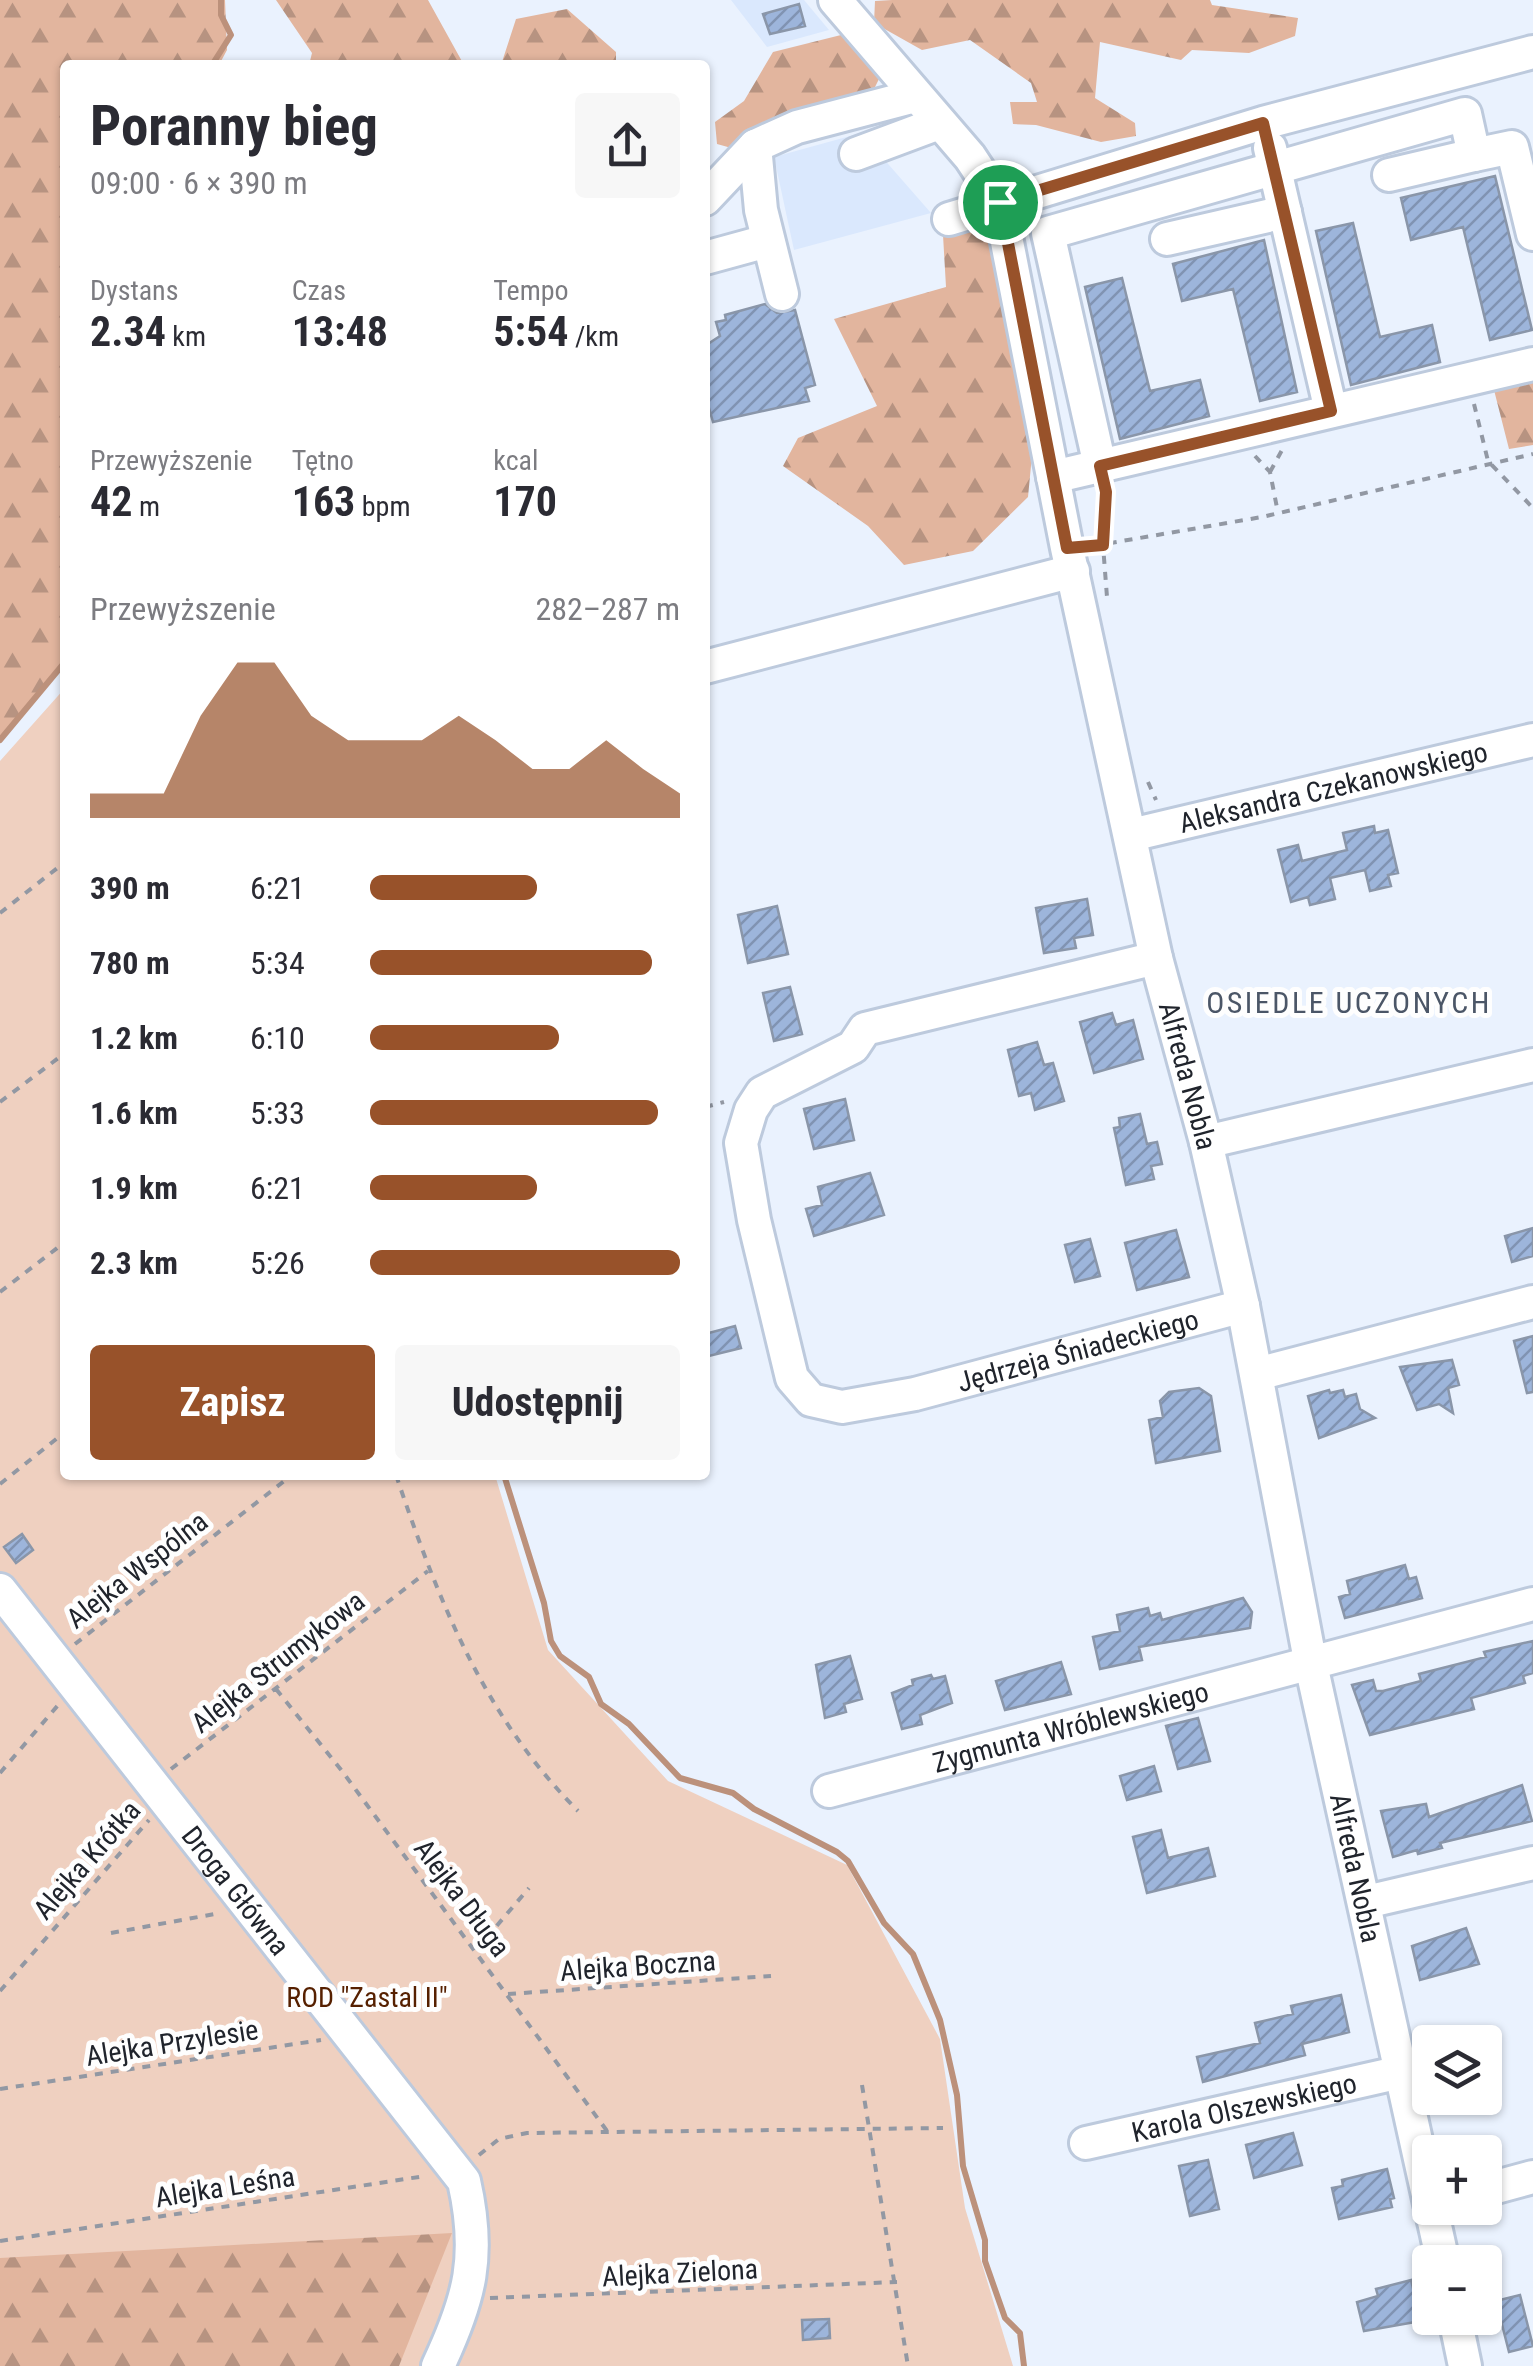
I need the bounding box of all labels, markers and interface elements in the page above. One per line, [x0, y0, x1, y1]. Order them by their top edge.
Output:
button: share [575, 93, 680, 198]
text: Poranny bieg [90, 94, 378, 158]
pin [958, 160, 1043, 245]
text: 09:00 · 6 × 390 m [90, 164, 308, 202]
icon: arrive [973, 175, 1028, 230]
text: Dystans [90, 274, 178, 307]
text: Czas [292, 274, 346, 307]
text: Tempo [493, 274, 569, 307]
text: 2.34 [90, 307, 166, 356]
text: 13:48 [292, 307, 388, 356]
text: 5:54 [493, 307, 569, 356]
text: km [166, 320, 206, 353]
text: /km [569, 320, 619, 353]
text: Przewyższenie [90, 444, 252, 477]
text: Tętno [292, 444, 354, 477]
text: kcal [493, 444, 538, 477]
text: 42 [90, 477, 132, 526]
text: 163 [292, 477, 355, 526]
text: 170 [493, 477, 557, 526]
text: m [132, 490, 160, 523]
text: bpm [355, 490, 410, 523]
text: Przewyższenie [90, 590, 276, 628]
text: 282–287 m [535, 590, 680, 628]
street label: Aleksandra Czekanowskiego [1176, 735, 1491, 840]
text: 390 m [90, 869, 170, 907]
text: 6:21 [250, 869, 305, 907]
text: 780 m [90, 944, 170, 982]
text: 5:34 [250, 944, 305, 982]
district label: OSIEDLE UCZONYCH [1206, 985, 1492, 1020]
street label: Alfreda Nobla [1152, 998, 1224, 1153]
text: 1.2 km [90, 1019, 178, 1057]
text: 6:10 [250, 1019, 305, 1057]
text: 1.6 km [90, 1094, 178, 1132]
text: 5:33 [250, 1094, 305, 1132]
text: 1.9 km [90, 1169, 178, 1207]
text: 6:21 [250, 1169, 305, 1207]
text: 2.3 km [90, 1244, 178, 1282]
text: 5:26 [250, 1244, 305, 1282]
street label: Jędrzeja Śniadeckiego [954, 1302, 1202, 1398]
button: Zapisz [90, 1345, 375, 1460]
button: Udostępnij [395, 1345, 680, 1460]
street label: Alejka Wspólna [60, 1505, 214, 1635]
street label: Alejka Strumykowa [185, 1584, 371, 1740]
street label: Zygmunta Wróblewskiego [929, 1674, 1212, 1779]
street label: Alfreda Nobla [1323, 1790, 1388, 1946]
street label: Alejka Krótka [27, 1794, 147, 1926]
street label: Droga Główna [175, 1819, 297, 1962]
street label: Alejka Długa [407, 1833, 517, 1963]
street label: Alejka Boczna [559, 1944, 717, 1988]
park label: ROD "Zastal II" [286, 1981, 448, 2014]
street label: Alejka Przylesie [83, 2013, 261, 2073]
map controls [1412, 2025, 1502, 2335]
button: layers [1412, 2025, 1502, 2115]
street label: Karola Olszewskiego [1128, 2066, 1360, 2149]
button: + [1412, 2135, 1502, 2225]
street label: Alejka Leśna [153, 2160, 297, 2214]
button: − [1412, 2245, 1502, 2335]
street label: Alejka Zielona [601, 2252, 759, 2294]

